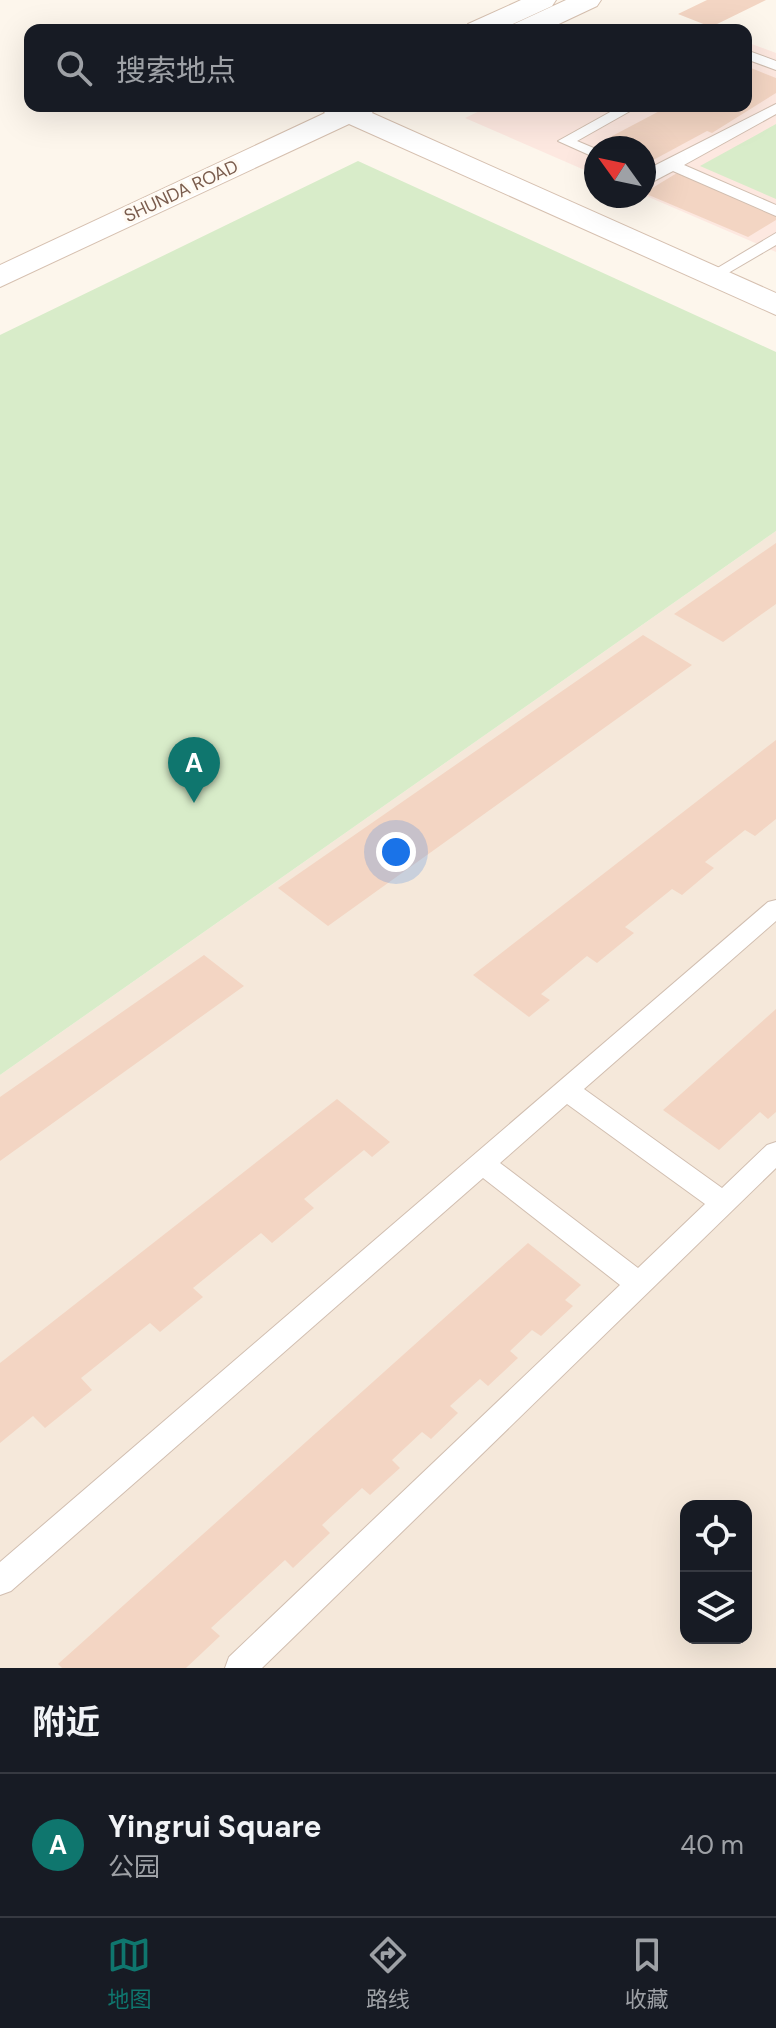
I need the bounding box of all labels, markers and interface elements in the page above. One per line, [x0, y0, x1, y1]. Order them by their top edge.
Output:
search box [24, 24, 752, 112]
icon: search [52, 46, 96, 90]
text: 搜索地点 [116, 51, 236, 90]
north arrow [584, 136, 656, 208]
street label: SHUNDA ROAD [120, 154, 242, 228]
pin: A [168, 737, 220, 803]
your location [376, 832, 416, 872]
map controls [680, 1500, 752, 1644]
button: locate [680, 1500, 752, 1572]
button: layers [680, 1572, 752, 1644]
text: 附近 [32, 1700, 100, 1745]
text: Yingrui Square [108, 1807, 322, 1846]
text: A [49, 1828, 67, 1862]
text: 40 m [680, 1828, 744, 1862]
text: 公园 [108, 1850, 160, 1884]
tab: 地图 [107, 1933, 151, 2014]
tab: 路线 [366, 1933, 410, 2014]
tab: 收藏 [625, 1933, 669, 2014]

